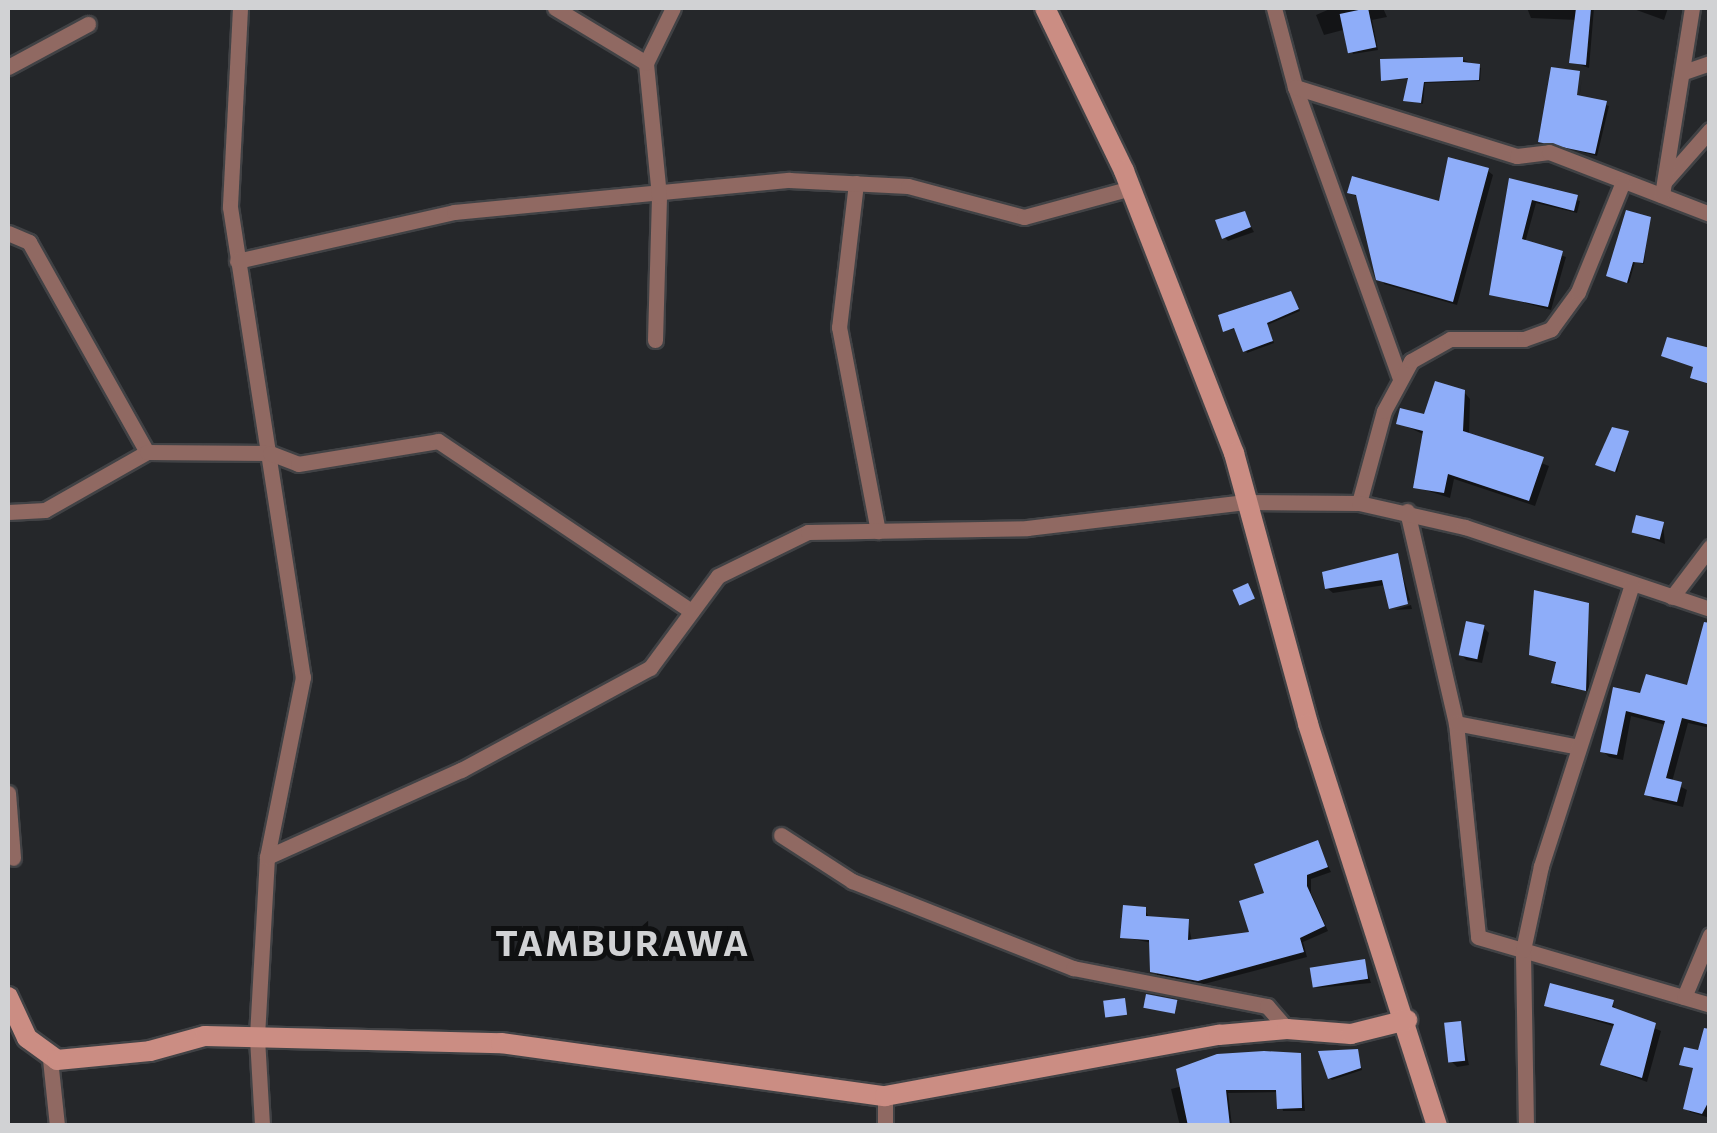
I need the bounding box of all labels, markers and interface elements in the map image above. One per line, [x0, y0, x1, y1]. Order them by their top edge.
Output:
district label: TAMBURAWA [495, 921, 751, 963]

